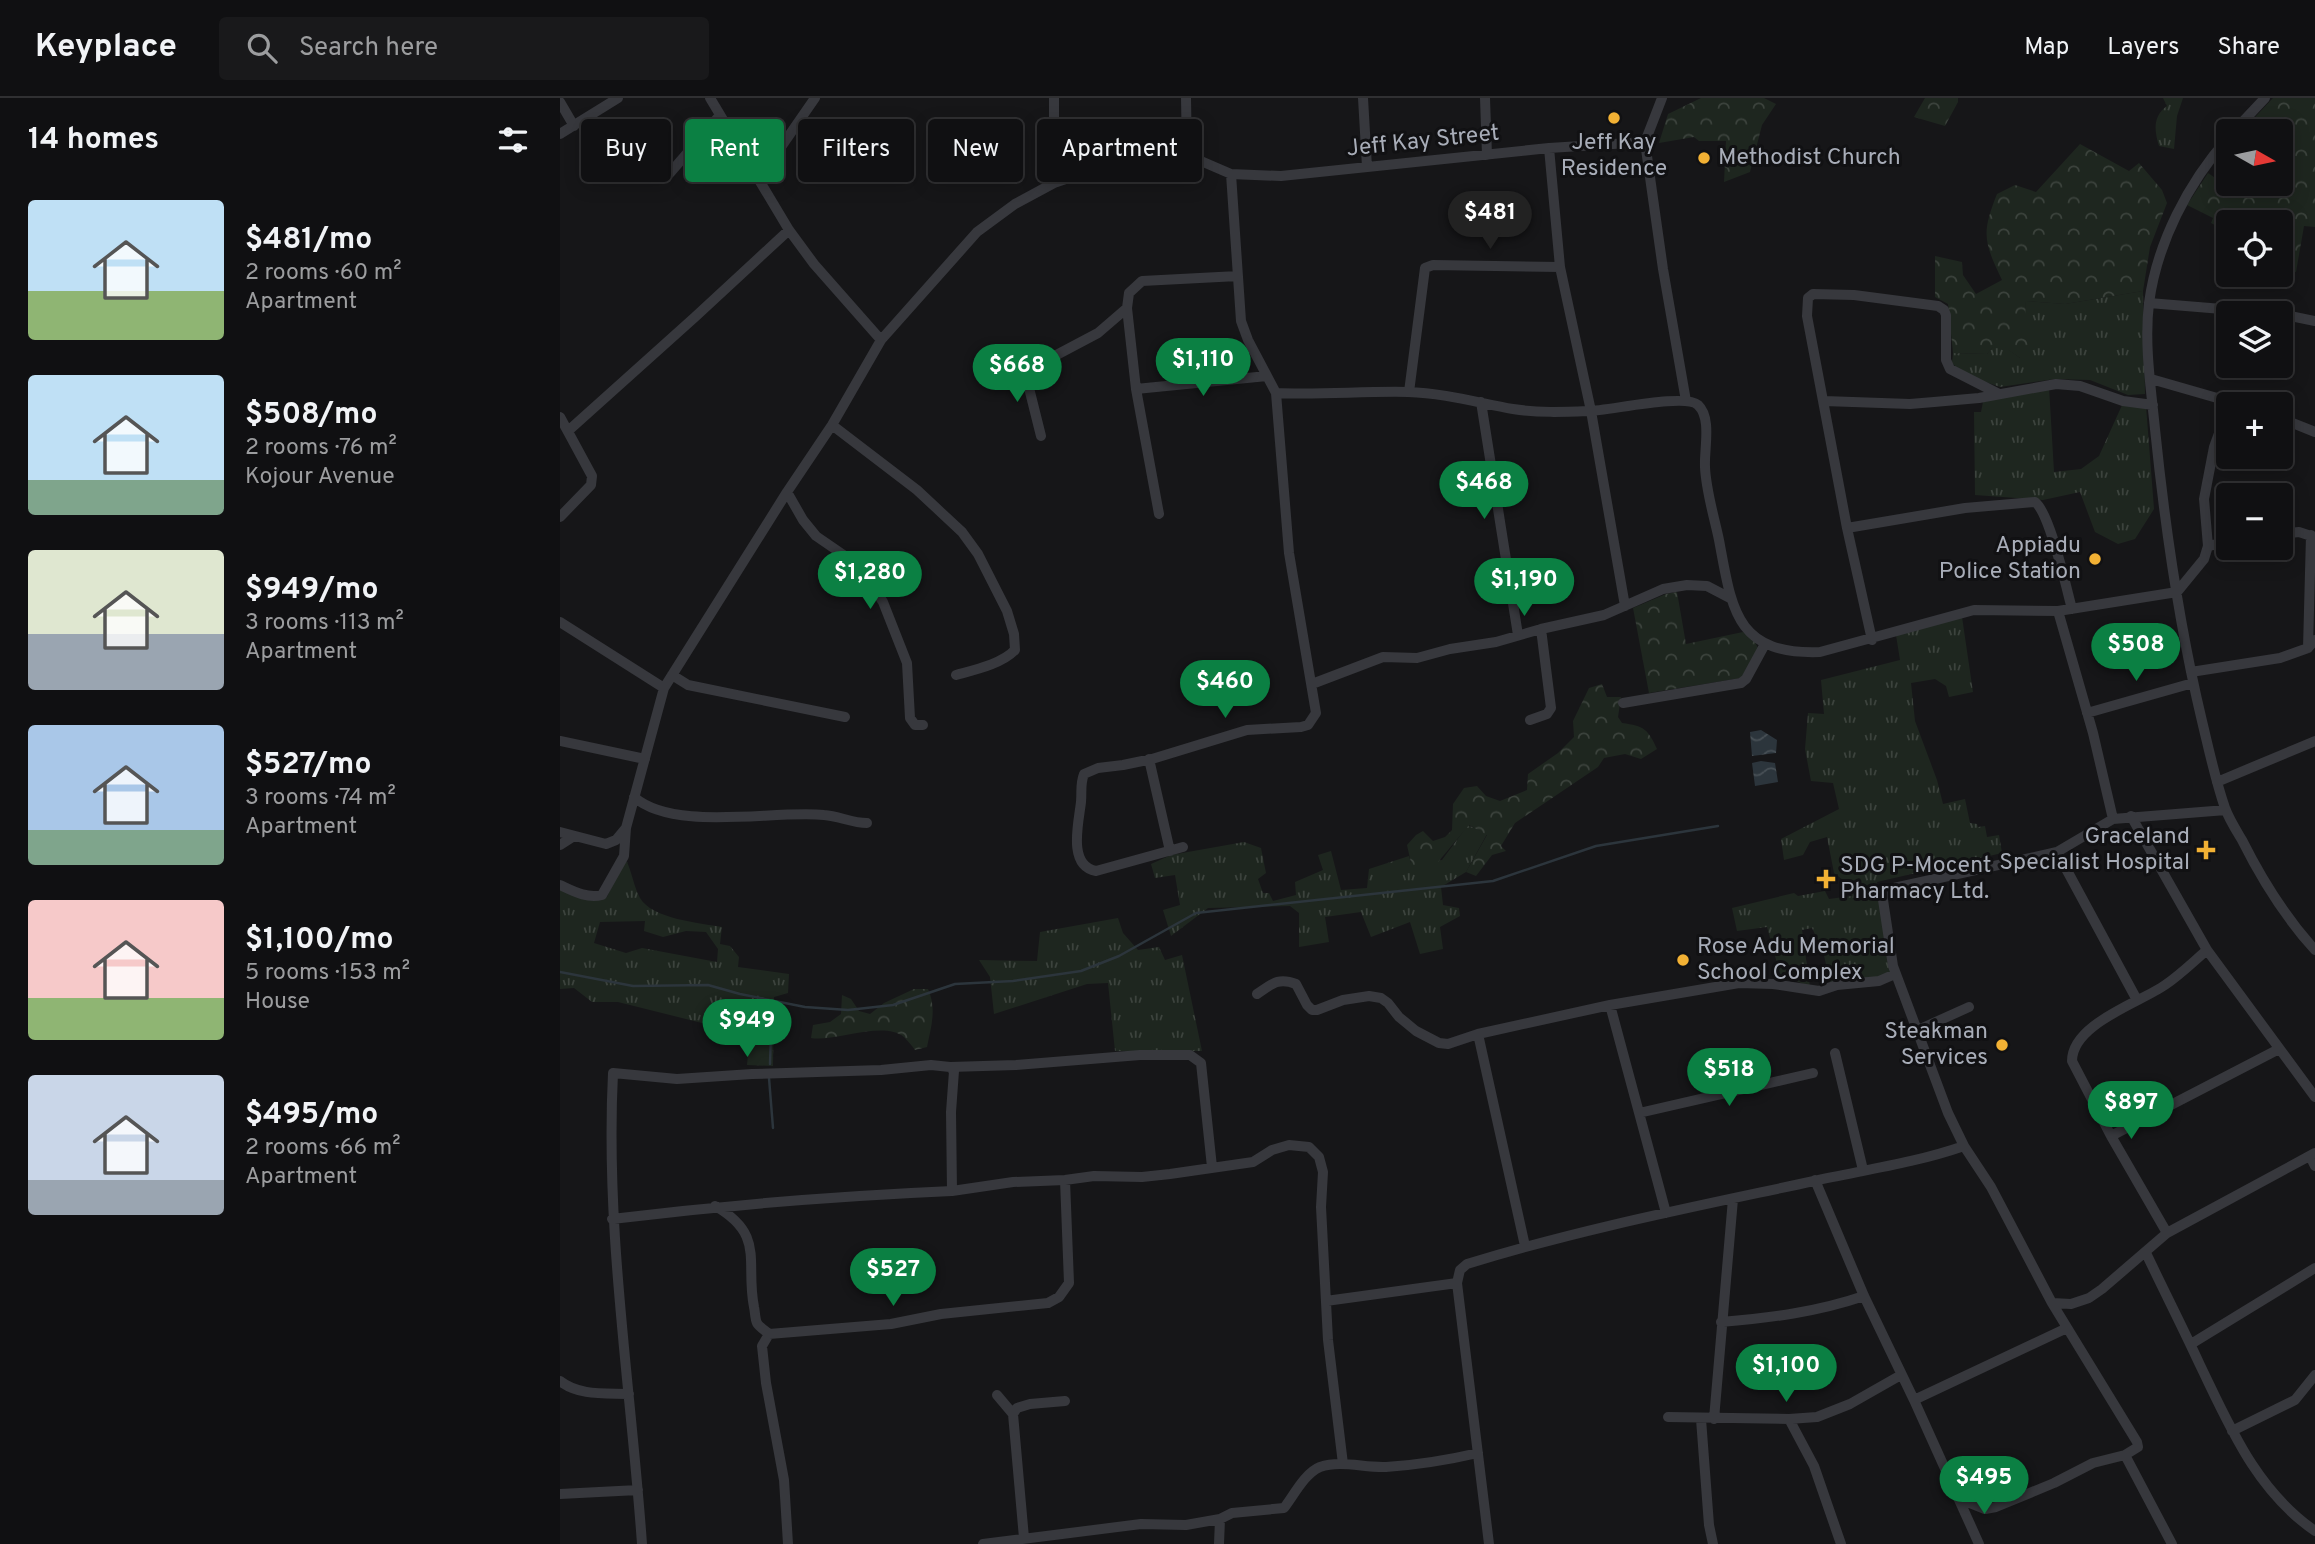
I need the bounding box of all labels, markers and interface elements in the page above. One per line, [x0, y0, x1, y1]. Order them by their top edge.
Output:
search box [219, 17, 709, 80]
text: Keyplace [35, 27, 177, 69]
icon: search [243, 29, 281, 67]
text: Search here [299, 32, 438, 65]
text: Map [2024, 33, 2069, 63]
text: Layers [2107, 33, 2179, 63]
text: Share [2217, 33, 2280, 63]
marker: Jeff Kay Residence [1606, 110, 1622, 126]
chip: Buy [581, 119, 671, 182]
chip: Rent [685, 119, 784, 182]
chip: Filters [798, 119, 914, 182]
chip: New [928, 119, 1023, 182]
chip: Apartment [1037, 119, 1202, 182]
north arrow [2216, 119, 2292, 196]
map controls [2216, 119, 2293, 560]
street label: Jeff Kay Street [1345, 120, 1501, 164]
icon: filters [494, 121, 532, 159]
text: 14 homes [28, 122, 159, 159]
place label: Jeff Kay Residence [1561, 129, 1667, 184]
place label: Methodist Church [1718, 144, 1901, 173]
marker: Methodist Church [1696, 150, 1712, 166]
pin: $481 [1449, 192, 1531, 251]
text: $481 [1464, 199, 1516, 228]
button: locate [2216, 210, 2293, 287]
text: $481/mo [245, 222, 372, 259]
icon: home [84, 228, 168, 312]
text: 2 rooms · 60 m² [245, 259, 402, 288]
text: Apartment [245, 288, 357, 317]
button: layers [2216, 301, 2293, 378]
pin: $1,110 [1146, 338, 1260, 398]
pin: $668 [976, 344, 1058, 404]
text: $1,110 [1172, 346, 1234, 375]
text: $668 [989, 352, 1045, 381]
button: + [2216, 392, 2293, 469]
text: $508/mo [245, 397, 378, 434]
icon: home [84, 403, 168, 487]
text: 2 rooms · 76 m² [245, 434, 397, 463]
pin: $468 [1443, 462, 1525, 521]
text: Kojour Avenue [245, 463, 395, 492]
text: $468 [1455, 469, 1513, 498]
button: − [2216, 483, 2293, 560]
place label: Appiadu Police Station [1939, 532, 2081, 587]
marker: Appiadu Police Station [2087, 551, 2103, 567]
pin: $1,280 [813, 552, 927, 611]
text: $1,280 [834, 559, 906, 588]
pin: $1,190 [1467, 559, 1581, 618]
text: $1,190 [1490, 566, 1558, 595]
text: $949/mo [245, 572, 378, 609]
icon: home [84, 578, 168, 662]
text: 3 rooms · 113 m² [245, 609, 404, 638]
pin: $508 [2095, 624, 2177, 683]
text: $508 [2107, 631, 2165, 660]
text: Apartment [245, 638, 357, 667]
pin: $460 [1184, 660, 1266, 720]
text: $460 [1196, 668, 1254, 697]
text: $527/mo [245, 747, 371, 784]
icon: home [84, 753, 168, 837]
text: 3 rooms · 74 m² [245, 784, 396, 813]
text: Apartment [245, 813, 357, 842]
place label: Graceland Specialist Hospital [1999, 823, 2190, 878]
marker: Graceland Specialist Hospital [2196, 840, 2216, 860]
place label: SDG P-Mocent Pharmacy Ltd. [1840, 852, 1991, 907]
marker: SDG P-Mocent Pharmacy Ltd. [1818, 871, 1834, 887]
text: $1,100/mo [245, 922, 394, 959]
icon: home [84, 928, 168, 1012]
place label: Rose Adu Memorial School Complex [1697, 933, 1895, 988]
marker: Rose Adu Memorial School Complex [1675, 952, 1691, 968]
text: 5 rooms · 153 m² [245, 959, 410, 988]
text: House [245, 988, 310, 1017]
pin: $949 [706, 1000, 788, 1059]
text: $949 [719, 1007, 775, 1036]
place label: Steakman Services [1884, 1018, 1988, 1073]
marker: Steakman Services [1994, 1037, 2010, 1053]
pin: $518 [1688, 1048, 1770, 1108]
text: $518 [1703, 1056, 1755, 1085]
pin: $897 [2090, 1082, 2172, 1141]
text: $897 [2104, 1089, 2158, 1118]
text: $495/mo [245, 1097, 378, 1134]
icon: home [84, 1103, 168, 1187]
text: 2 rooms · 66 m² [245, 1134, 401, 1163]
text: Apartment [245, 1163, 357, 1192]
pin: $527 [852, 1248, 934, 1308]
text: $527 [866, 1256, 920, 1285]
pin: $1,100 [1729, 1344, 1843, 1404]
text: $1,100 [1752, 1352, 1820, 1381]
pin: $495 [1943, 1456, 2025, 1516]
text: $495 [1956, 1464, 2012, 1493]

